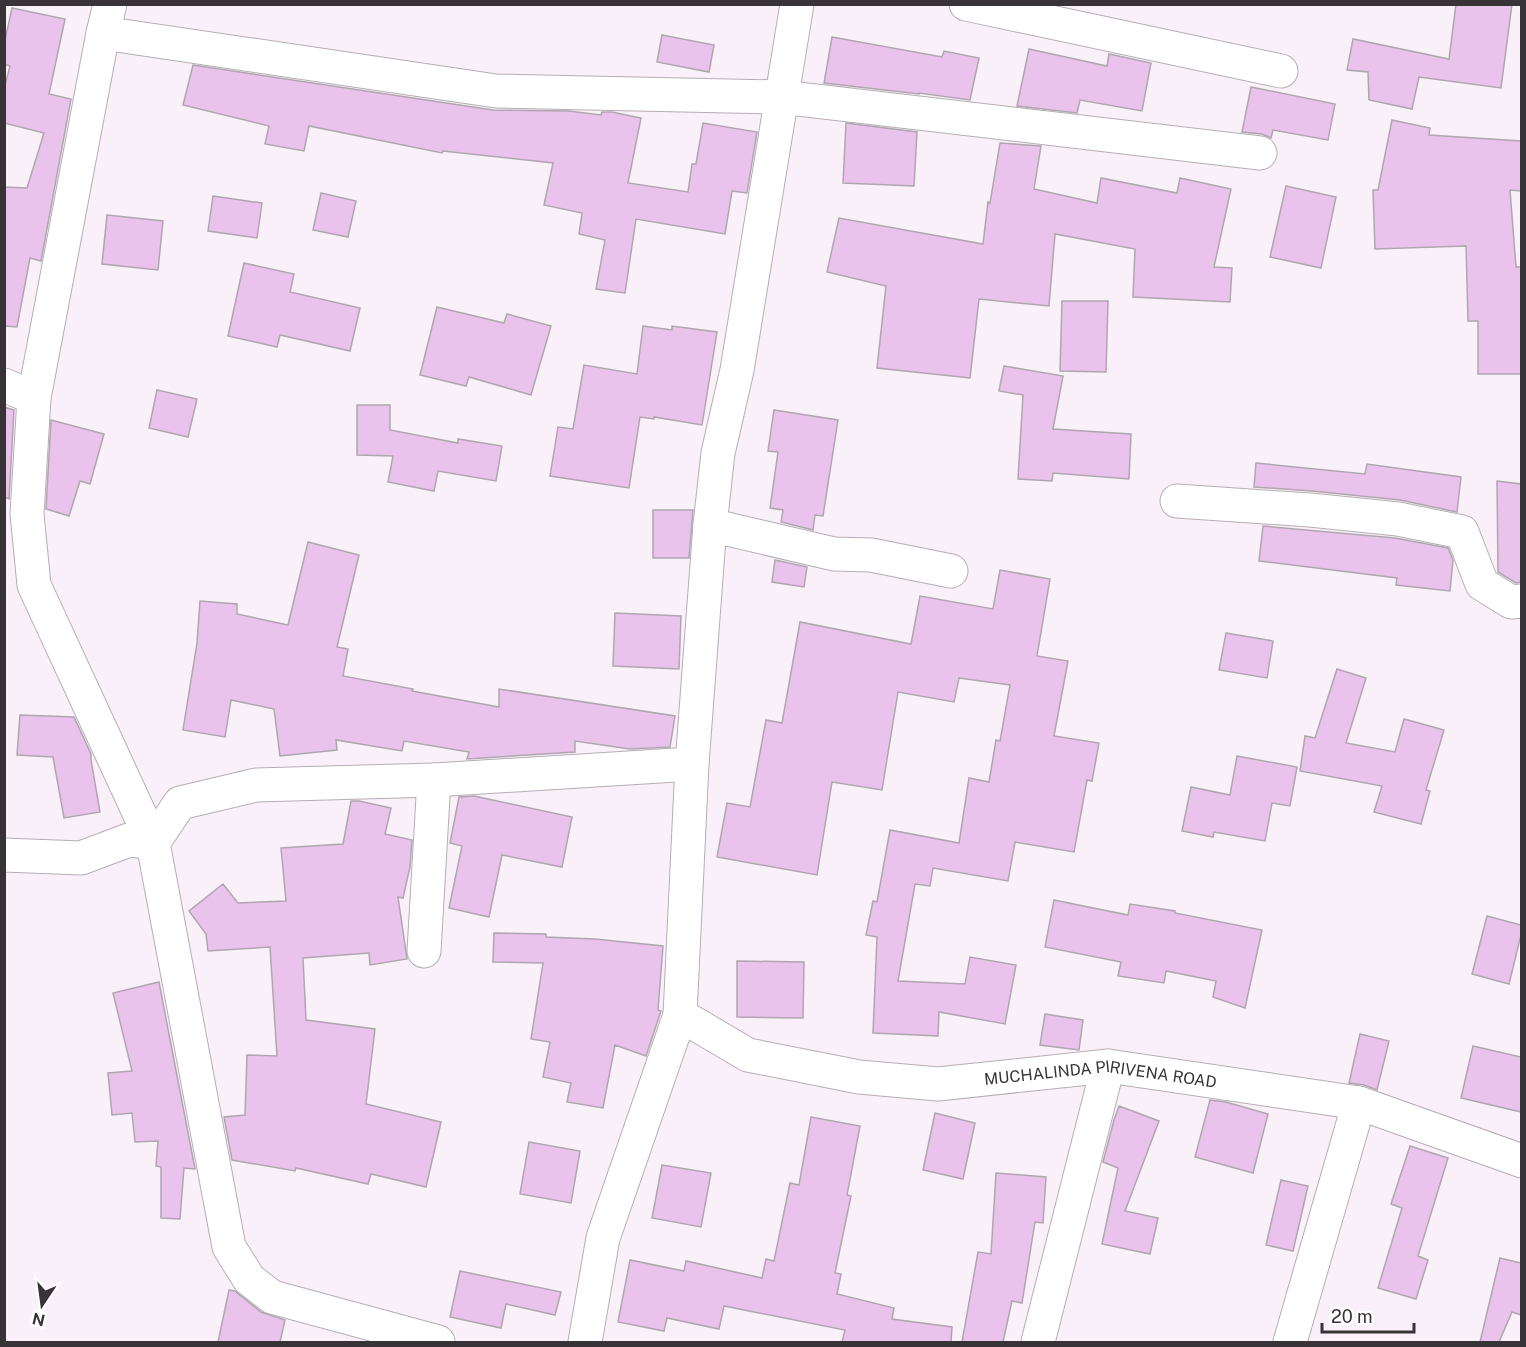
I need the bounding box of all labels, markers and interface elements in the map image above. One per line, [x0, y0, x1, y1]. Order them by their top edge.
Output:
street label: MUCHALINDA PIRIVENA ROAD [983, 1057, 1218, 1092]
north arrow [12, 1275, 72, 1335]
scale bar [1322, 1296, 1414, 1334]
text: 20 m [1331, 1306, 1373, 1327]
text: N [31, 1308, 47, 1330]

